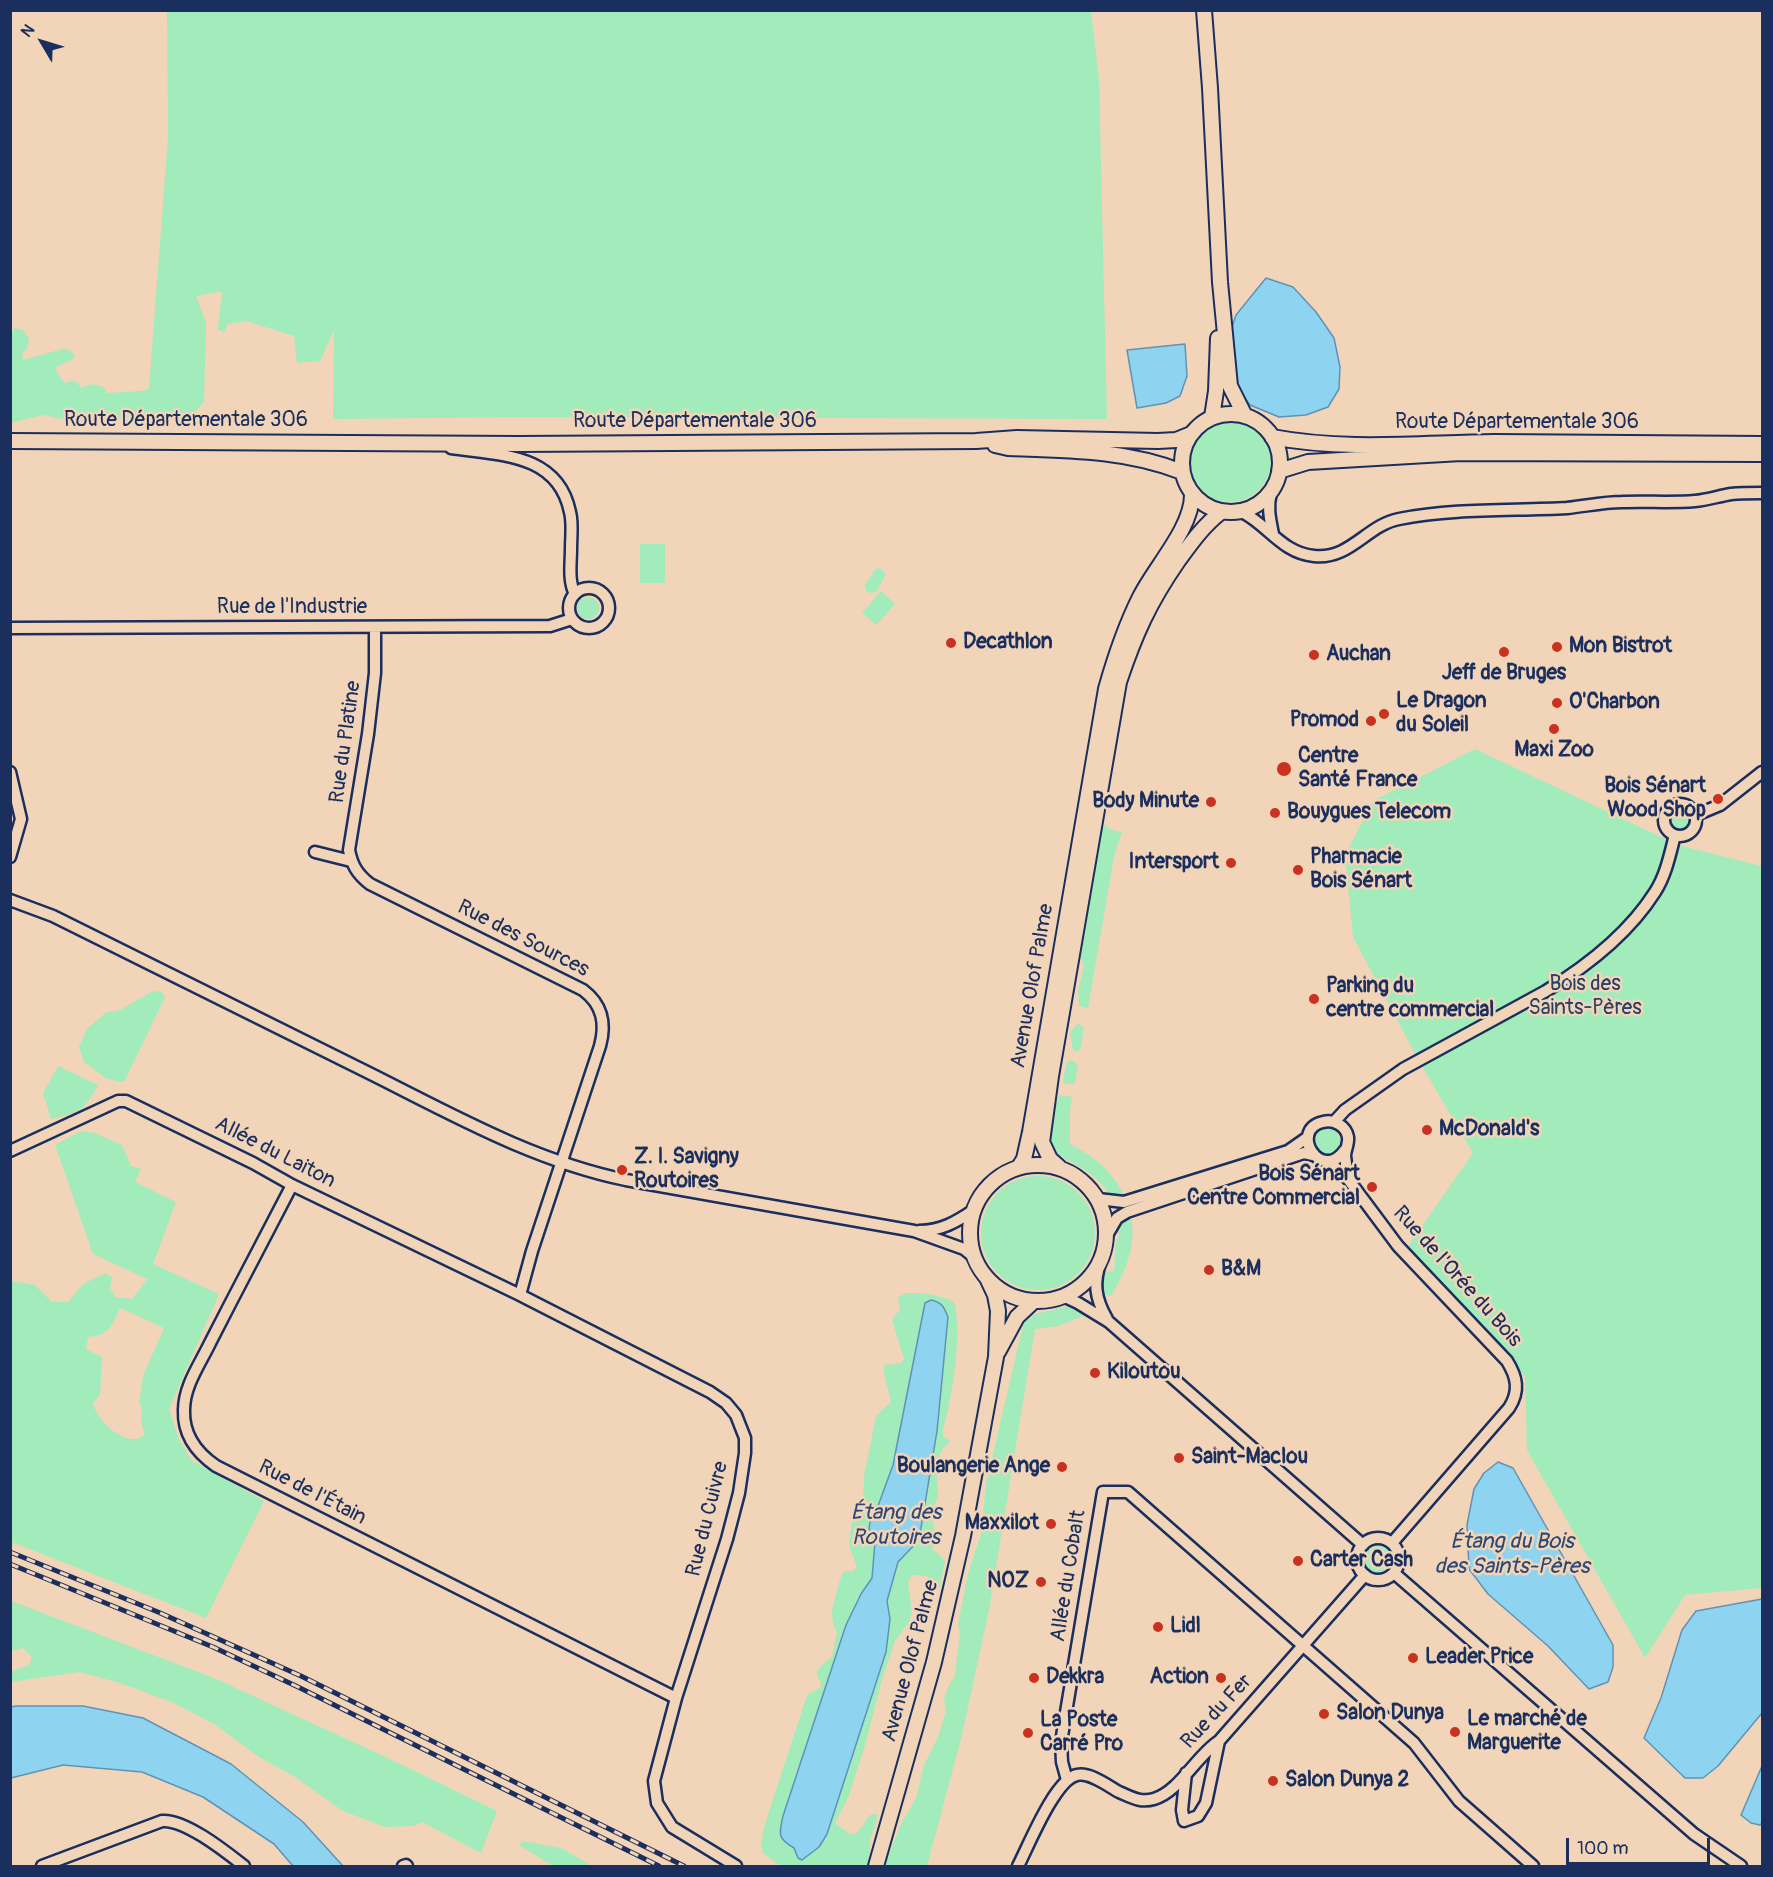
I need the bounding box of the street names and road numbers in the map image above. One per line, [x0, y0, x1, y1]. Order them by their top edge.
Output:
street label: Route Départementale 306 [64, 408, 308, 434]
street label: Route Départementale 306 [573, 409, 817, 435]
street label: Route Départementale 306 [1395, 410, 1639, 436]
street label: Rue de l'Industrie [217, 595, 367, 621]
street label: Rue du Platine [325, 679, 367, 805]
street label: Rue des Sources [453, 895, 593, 983]
street label: Avenue Olof Palme [1006, 902, 1060, 1070]
street label: Allée du Laiton [211, 1112, 339, 1194]
street label: Rue de l'Orée du Bois [1387, 1201, 1527, 1353]
street label: Rue de l'Étain [254, 1455, 370, 1531]
street label: Rue du Cuivre [682, 1459, 734, 1579]
street label: Allée du Cobalt [1046, 1508, 1092, 1644]
street label: Avenue Olof Palme [877, 1577, 945, 1745]
street label: Rue du Fer [1176, 1669, 1258, 1755]

